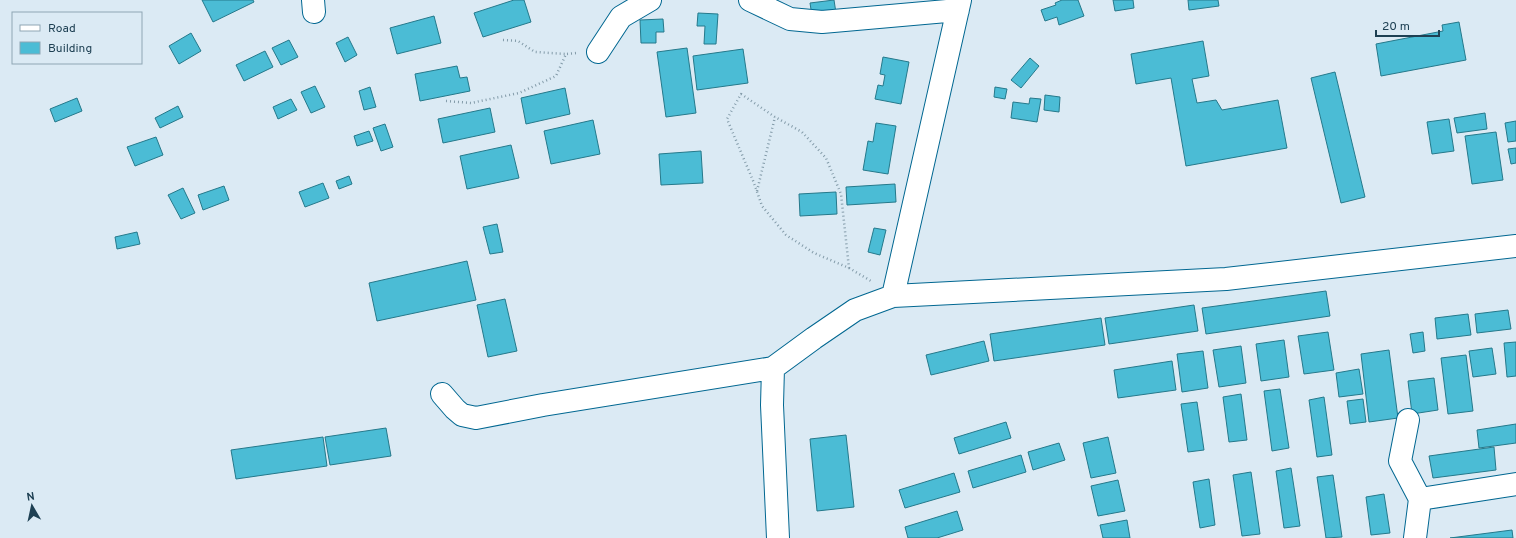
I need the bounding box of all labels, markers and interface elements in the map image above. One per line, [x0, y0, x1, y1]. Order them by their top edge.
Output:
legend [12, 12, 142, 64]
scale bar [1376, 12, 1439, 38]
text: 20 m [1382, 19, 1410, 35]
text: Road [48, 21, 76, 37]
text: Building [48, 41, 92, 57]
north arrow [12, 486, 52, 526]
text: N [26, 490, 36, 505]

